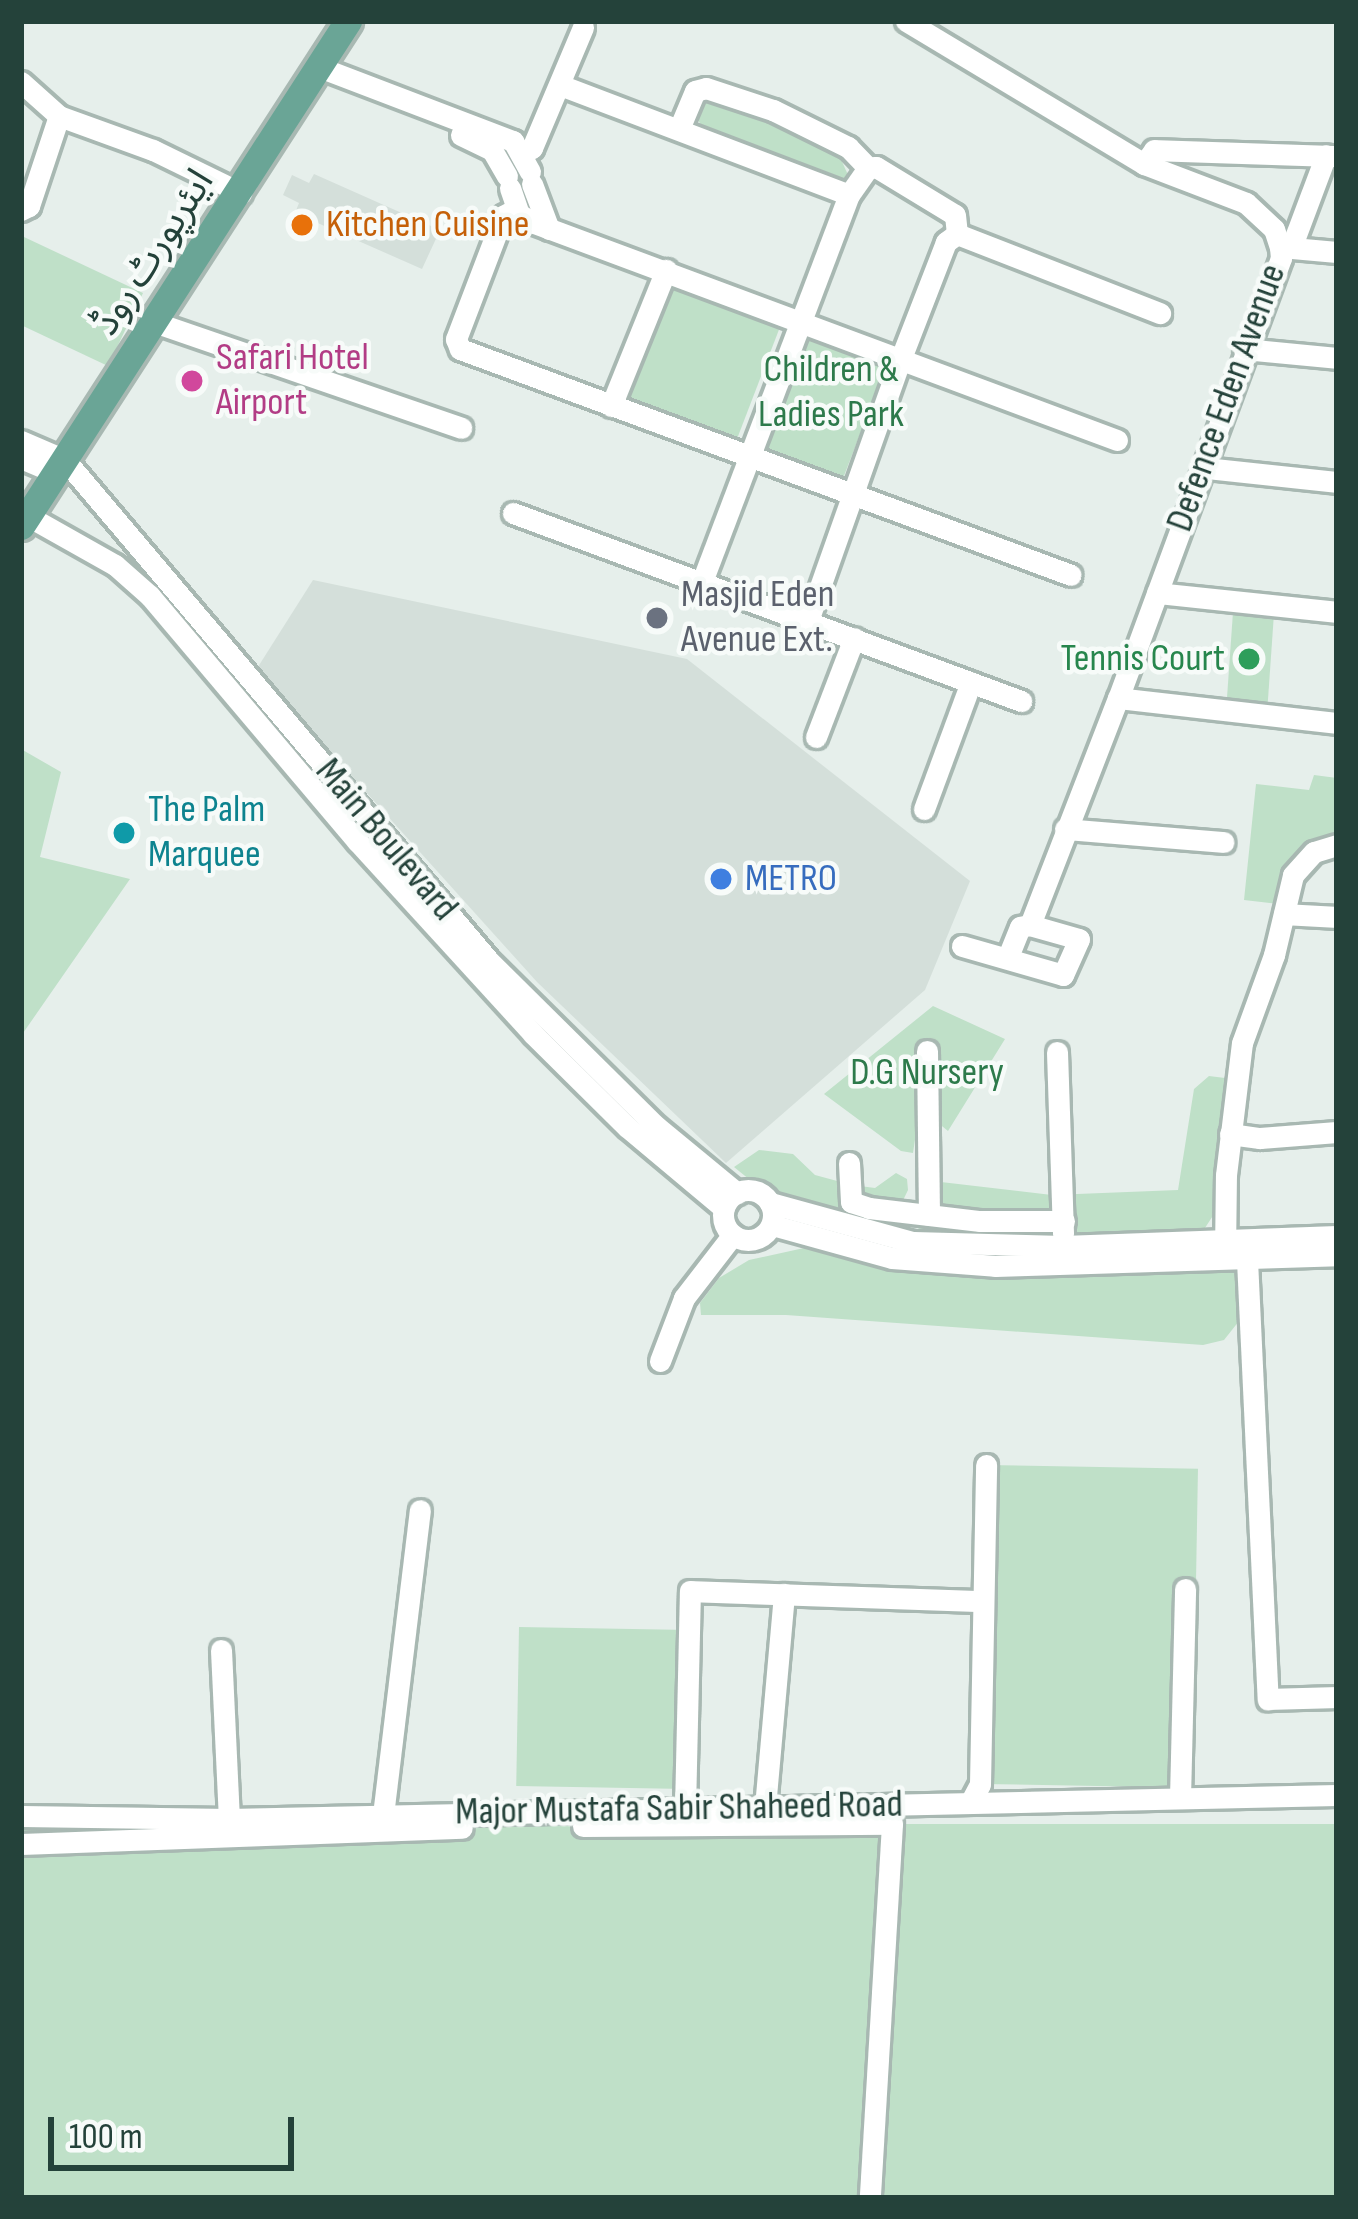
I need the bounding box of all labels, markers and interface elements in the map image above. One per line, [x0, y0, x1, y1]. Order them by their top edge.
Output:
street label: ایئرپورٹ روڈ [83, 161, 225, 345]
place label: Kitchen Cuisine [326, 202, 529, 248]
marker: Kitchen Cuisine [289, 212, 315, 238]
street label: Defence Eden Avenue [1157, 258, 1297, 538]
place label: Safari Hotel Airport [216, 336, 369, 427]
park label: Children & Ladies Park [758, 348, 904, 439]
marker: Safari Hotel Airport [179, 368, 205, 394]
place label: Masjid Eden Avenue Ext. [681, 573, 834, 664]
marker: Masjid Eden Avenue Ext. [644, 605, 670, 631]
place label: Tennis Court [1061, 636, 1225, 682]
marker: Tennis Court [1236, 646, 1262, 672]
street label: Main Boulevard [305, 749, 467, 931]
place label: The Palm Marquee [148, 788, 265, 879]
marker: The Palm Marquee [111, 820, 137, 846]
place label: METRO [745, 856, 837, 902]
marker: METRO [708, 866, 734, 892]
park label: D.G Nursery [850, 1050, 1004, 1096]
street label: Major Mustafa Sabir Shaheed Road [455, 1782, 903, 1836]
scale bar [54, 2093, 300, 2167]
text: 100 m [69, 2116, 143, 2159]

